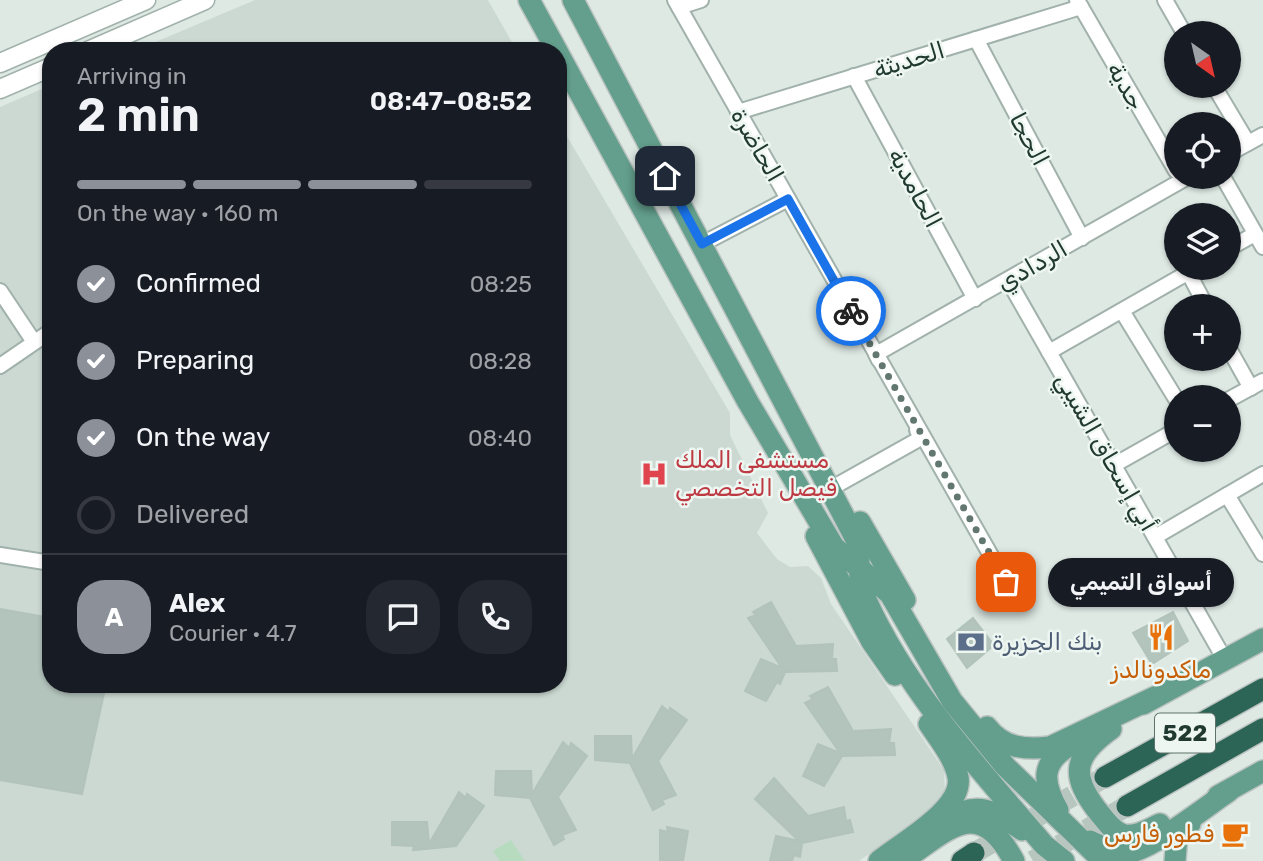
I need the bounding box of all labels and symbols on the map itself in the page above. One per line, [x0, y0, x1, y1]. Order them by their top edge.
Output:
north arrow [1164, 21, 1241, 98]
street label: الحديثة [870, 36, 948, 84]
street label: جدية [1101, 57, 1151, 115]
street label: الحاضرة [725, 103, 789, 187]
street label: الحجا [1003, 108, 1055, 170]
street label: الحامدية [883, 144, 947, 232]
pin [635, 146, 695, 206]
street label: الردادي [992, 235, 1074, 300]
courier [816, 276, 886, 346]
street label: أبي إسحاق الشيبي [1046, 368, 1163, 538]
place label: مستشفى الملك فيصل التخصصي [675, 446, 837, 506]
hospital icon: مستشفى الملك فيصل التخصصي [639, 459, 669, 489]
pin [976, 552, 1036, 612]
callout: أسواق التميمي [1048, 558, 1234, 606]
restaurant icon: ماكدونالدز [1146, 622, 1176, 652]
bank icon: بنك الجزيرة [956, 627, 986, 657]
place label: بنك الجزيرة [992, 628, 1102, 656]
place label: ماكدونالدز [1109, 656, 1211, 684]
road number: 522 [1155, 713, 1215, 752]
cafe icon: فطور فارس [1220, 819, 1250, 849]
place label: فطور فارس [1104, 820, 1214, 848]

